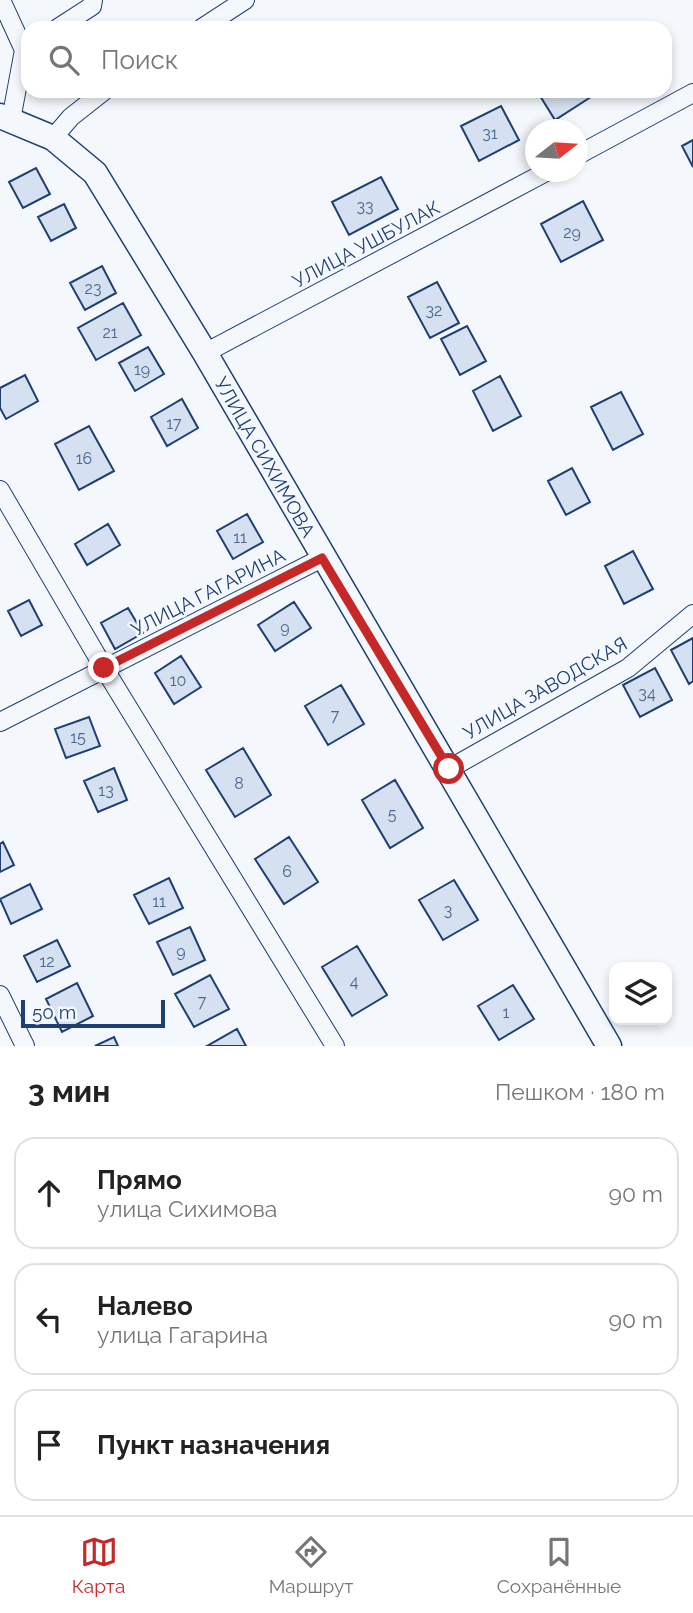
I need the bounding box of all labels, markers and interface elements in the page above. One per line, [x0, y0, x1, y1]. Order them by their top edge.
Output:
search box [21, 21, 672, 98]
icon: search [45, 41, 83, 79]
text: Поиск [101, 45, 178, 75]
north arrow [525, 119, 588, 182]
house number: 31 [482, 124, 498, 143]
street label: УЛИЦА УШБУЛАК [289, 196, 443, 292]
house number: 33 [356, 197, 374, 216]
house number: 29 [563, 223, 581, 242]
house number: 23 [85, 279, 101, 298]
house number: 32 [426, 301, 442, 320]
house number: 21 [102, 323, 118, 342]
house number: 19 [134, 360, 150, 379]
street label: УЛИЦА СИХИМОВА [210, 373, 320, 541]
house number: 17 [166, 414, 182, 433]
house number: 16 [76, 449, 92, 468]
house number: 11 [233, 528, 247, 547]
street label: УЛИЦА ГАГАРИНА [128, 544, 289, 640]
house number: 9 [280, 618, 290, 637]
street label: УЛИЦА ЗАВОДСКАЯ [459, 632, 631, 744]
route end [88, 652, 119, 683]
house number: 10 [170, 671, 186, 690]
house number: 34 [638, 684, 656, 703]
house number: 7 [331, 706, 340, 725]
house number: 15 [70, 728, 86, 747]
route start [433, 753, 464, 784]
house number: 8 [234, 774, 244, 793]
house number: 13 [98, 781, 114, 800]
house number: 5 [388, 805, 397, 824]
house number: 6 [282, 862, 292, 881]
house number: 11 [152, 892, 166, 911]
house number: 3 [444, 901, 452, 920]
house number: 9 [176, 942, 186, 961]
house number: 12 [39, 952, 55, 971]
map controls [609, 962, 672, 1025]
button: layers [609, 962, 672, 1025]
house number: 4 [350, 972, 359, 991]
house number: 7 [198, 992, 207, 1011]
scale bar [21, 997, 164, 1029]
text: 50 m [32, 1001, 76, 1023]
house number: 1 [503, 1003, 510, 1022]
text: 3 мин [28, 1074, 110, 1109]
text: Пешком · 180 m [495, 1078, 665, 1105]
text: Прямо [97, 1165, 182, 1195]
icon: ahead [30, 1174, 68, 1212]
text: 90 m [608, 1180, 663, 1207]
text: улица Сихимова [97, 1195, 277, 1222]
text: Налево [97, 1291, 193, 1321]
icon: left [30, 1300, 68, 1338]
text: 90 m [608, 1306, 663, 1333]
text: улица Гагарина [97, 1321, 268, 1348]
icon: arrive [30, 1426, 68, 1464]
text: Пункт назначения [97, 1430, 330, 1460]
tab: Карта [72, 1533, 125, 1597]
tab: Маршрут [269, 1533, 353, 1597]
tab: Сохранённые [497, 1533, 621, 1597]

